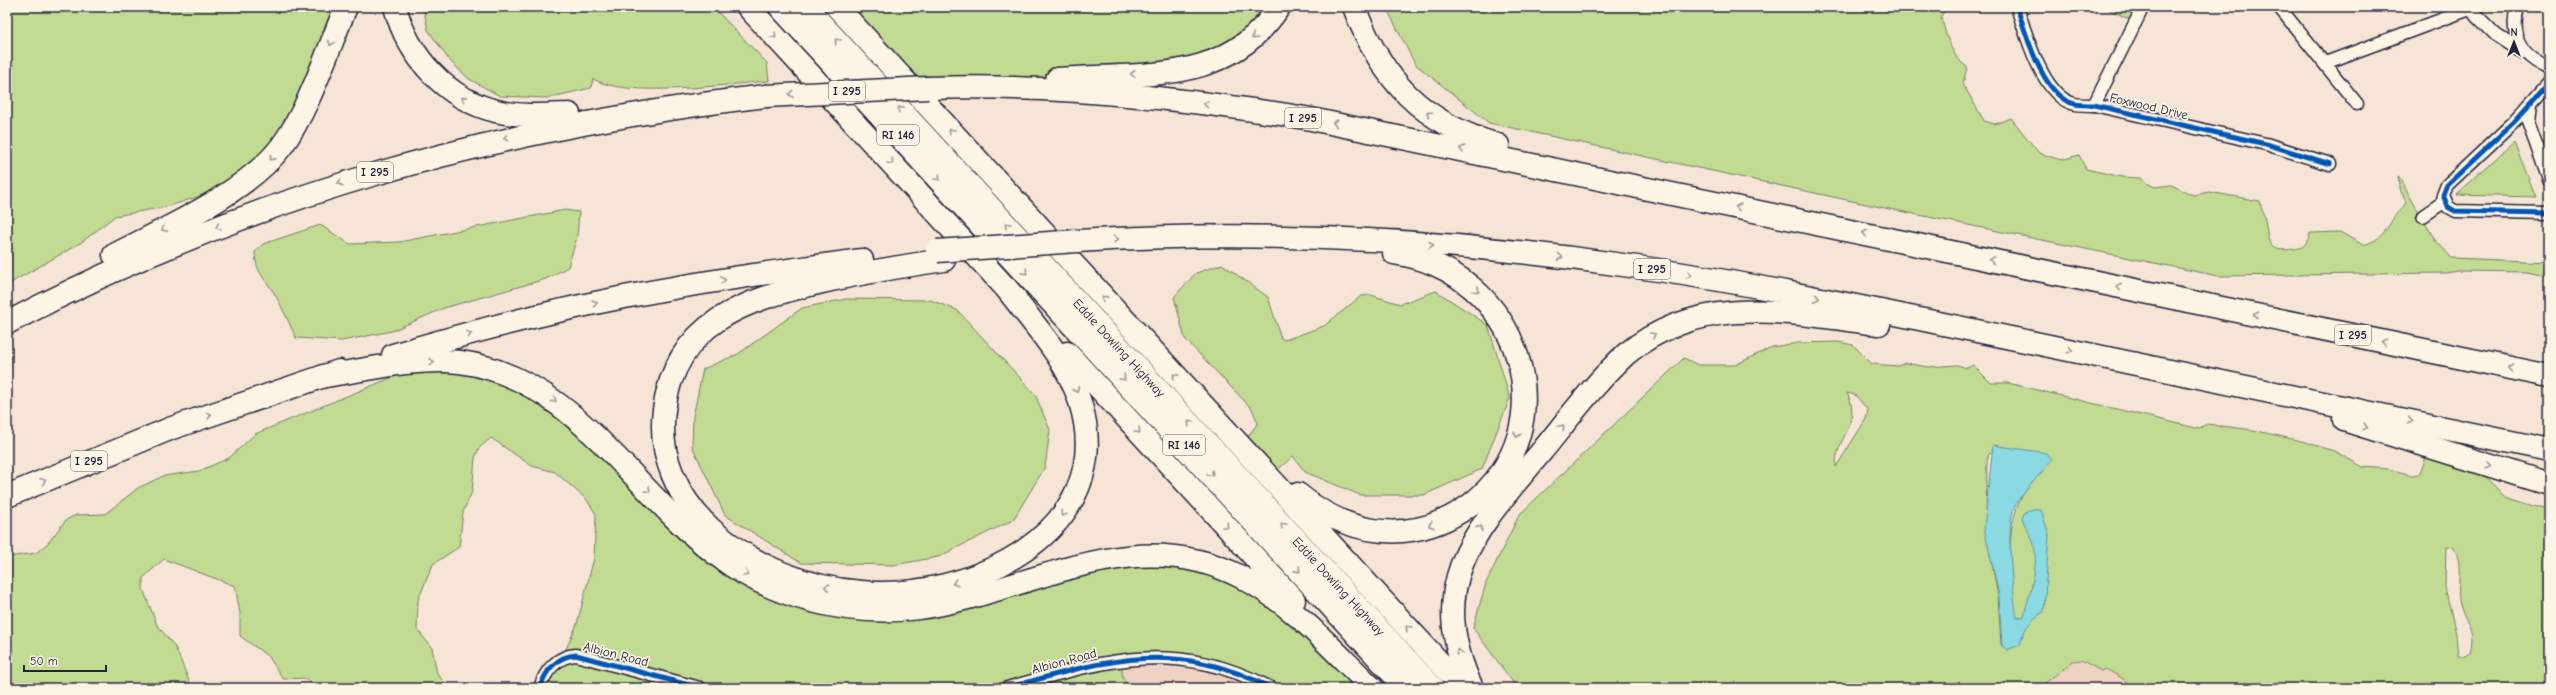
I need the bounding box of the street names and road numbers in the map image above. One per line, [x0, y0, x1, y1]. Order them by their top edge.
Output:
road number: I 295 [829, 81, 865, 101]
street label: Foxwood Drive [2108, 90, 2190, 122]
road number: I 295 [1285, 108, 1321, 128]
road number: RI 146 [877, 125, 919, 145]
road number: I 295 [357, 162, 393, 182]
road number: I 295 [1634, 259, 1670, 279]
street label: Eddie Dowling Highway [1070, 295, 1169, 400]
road number: I 295 [2335, 325, 2371, 345]
road number: RI 146 [1163, 435, 1205, 455]
road number: I 295 [71, 451, 107, 471]
street label: Eddie Dowling Highway [1290, 534, 1388, 639]
street label: Albion Road [582, 639, 650, 669]
street label: Albion Road [1030, 645, 1098, 677]

